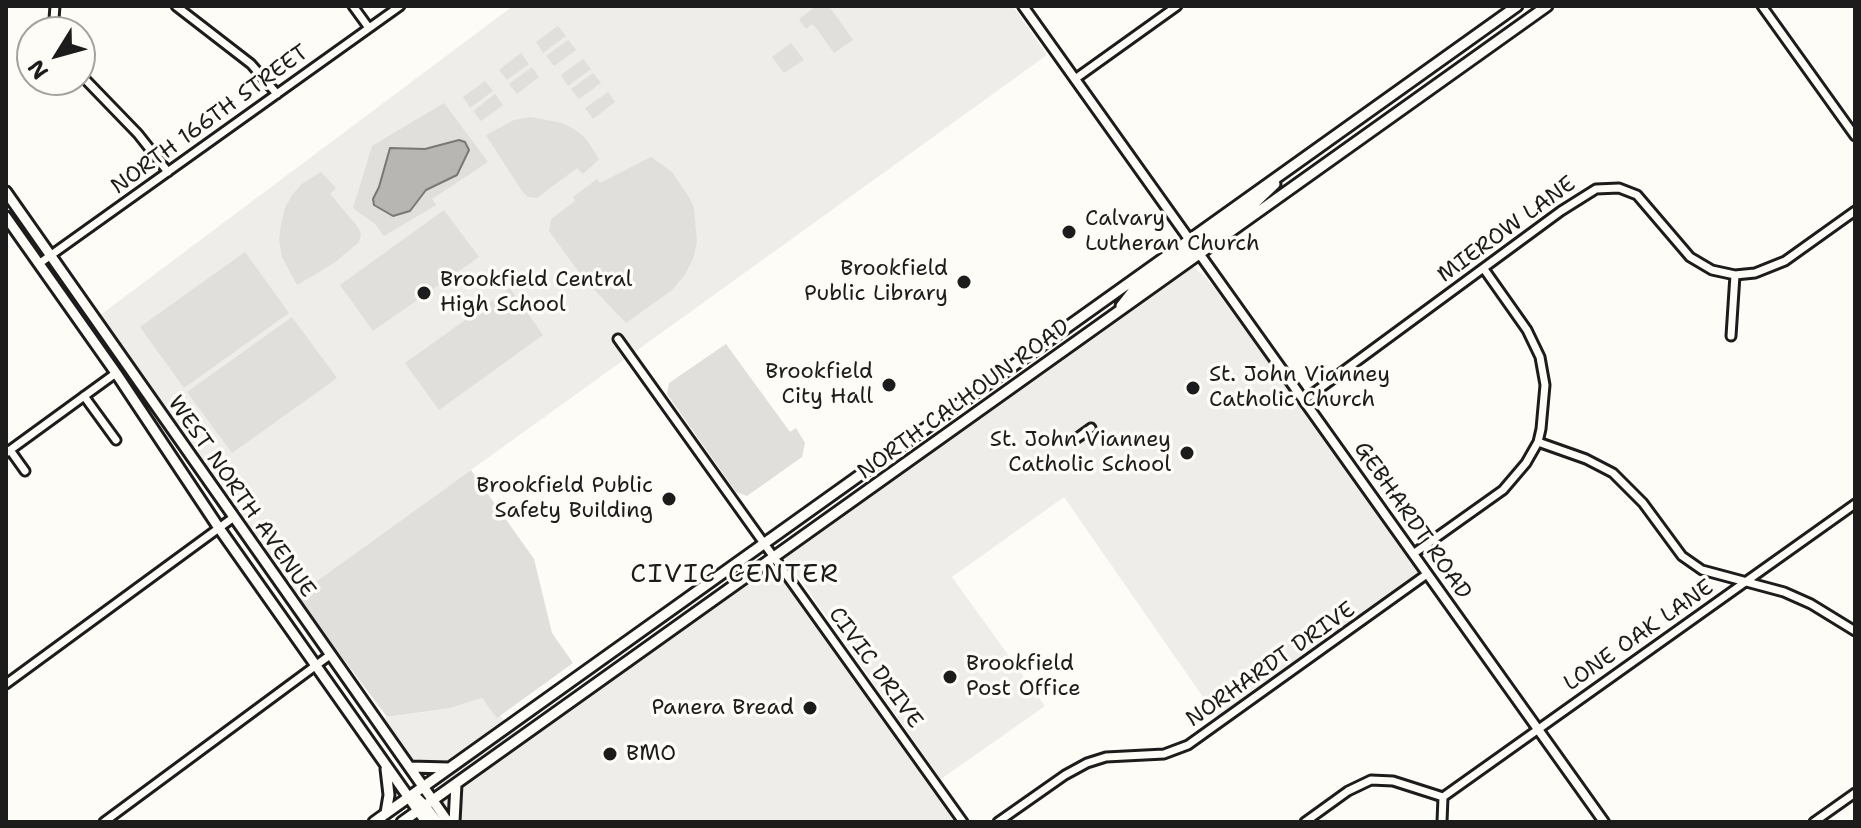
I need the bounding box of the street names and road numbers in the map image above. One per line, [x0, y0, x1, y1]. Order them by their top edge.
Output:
street label: NORTH 166TH STREET [106, 40, 314, 200]
street label: MIEROW LANE [1433, 171, 1581, 289]
street label: NORTH CALHOUN ROAD [853, 314, 1075, 486]
street label: WEST NORTH AVENUE [161, 391, 321, 603]
street label: GEBHARDT ROAD [1348, 437, 1476, 605]
street label: LONE OAK LANE [1559, 575, 1719, 697]
street label: NORHARDT DRIVE [1181, 597, 1361, 733]
street label: CIVIC DRIVE [822, 602, 928, 734]

